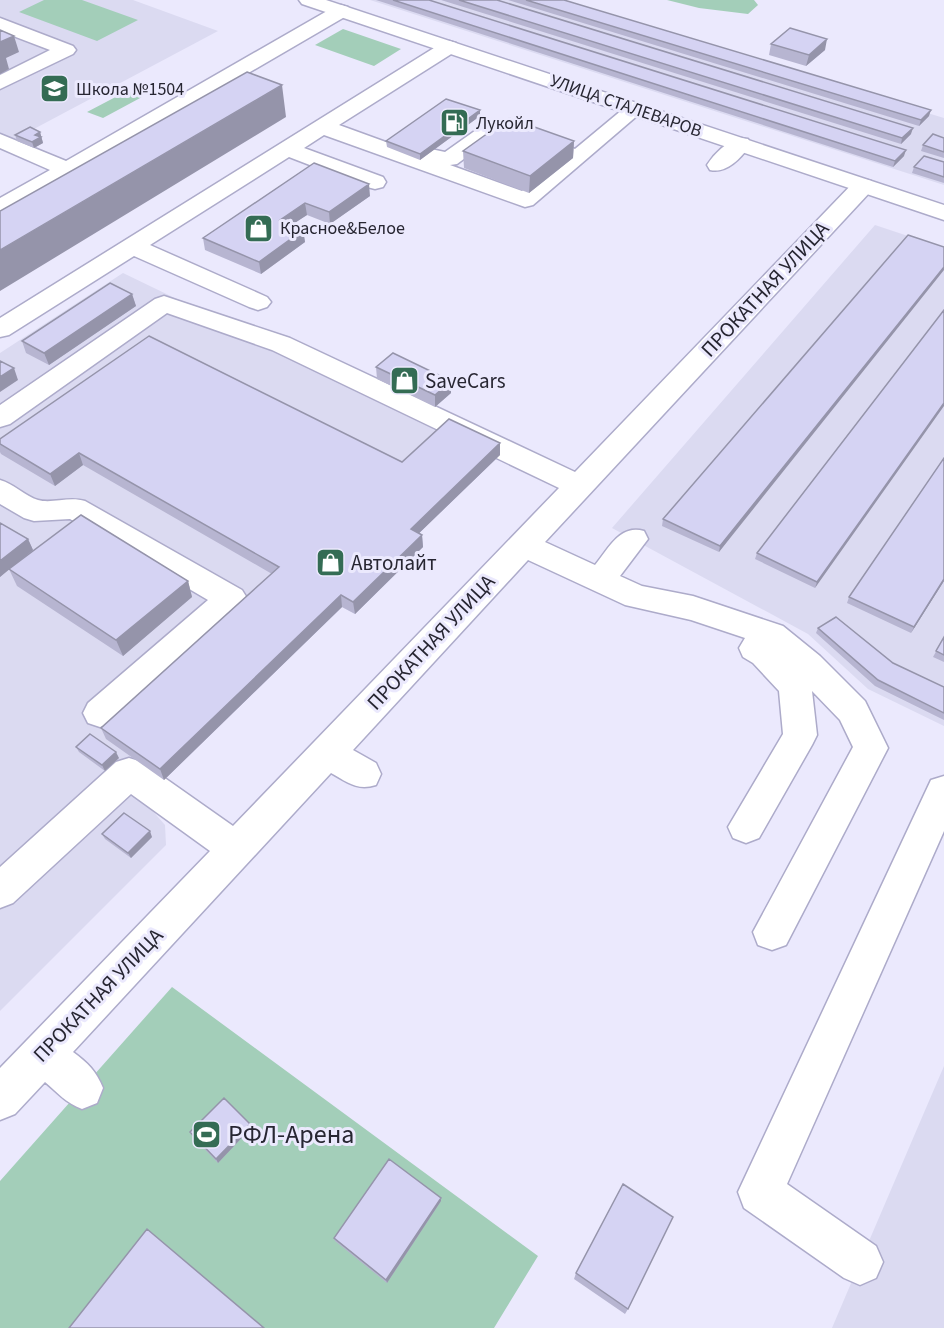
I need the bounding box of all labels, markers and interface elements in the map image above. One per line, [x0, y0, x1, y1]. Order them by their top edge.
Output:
street label: УЛИЦА СТАЛЕВАРОВ [547, 68, 705, 144]
school or university icon: Школа №1504 [39, 73, 71, 105]
place label: Школа №1504 [76, 77, 184, 102]
fuel station icon: Лукойл [439, 107, 471, 139]
place label: Лукойл [476, 111, 534, 136]
shop icon: Красное&Белое [243, 212, 275, 244]
street label: ПРОКАТНАЯ УЛИЦА [694, 214, 836, 364]
place label: Красное&Белое [280, 216, 405, 241]
shop icon: SaveCars [388, 365, 420, 397]
place label: SaveCars [425, 366, 506, 396]
shop icon: Автолайт [314, 547, 346, 579]
place label: Автолайт [351, 548, 437, 578]
street label: ПРОКАТНАЯ УЛИЦА [360, 567, 502, 717]
street label: ПРОКАТНАЯ УЛИЦА [26, 921, 170, 1069]
place label: РФЛ-Арена [228, 1116, 354, 1153]
sports icon: РФЛ-Арена [191, 1118, 223, 1150]

